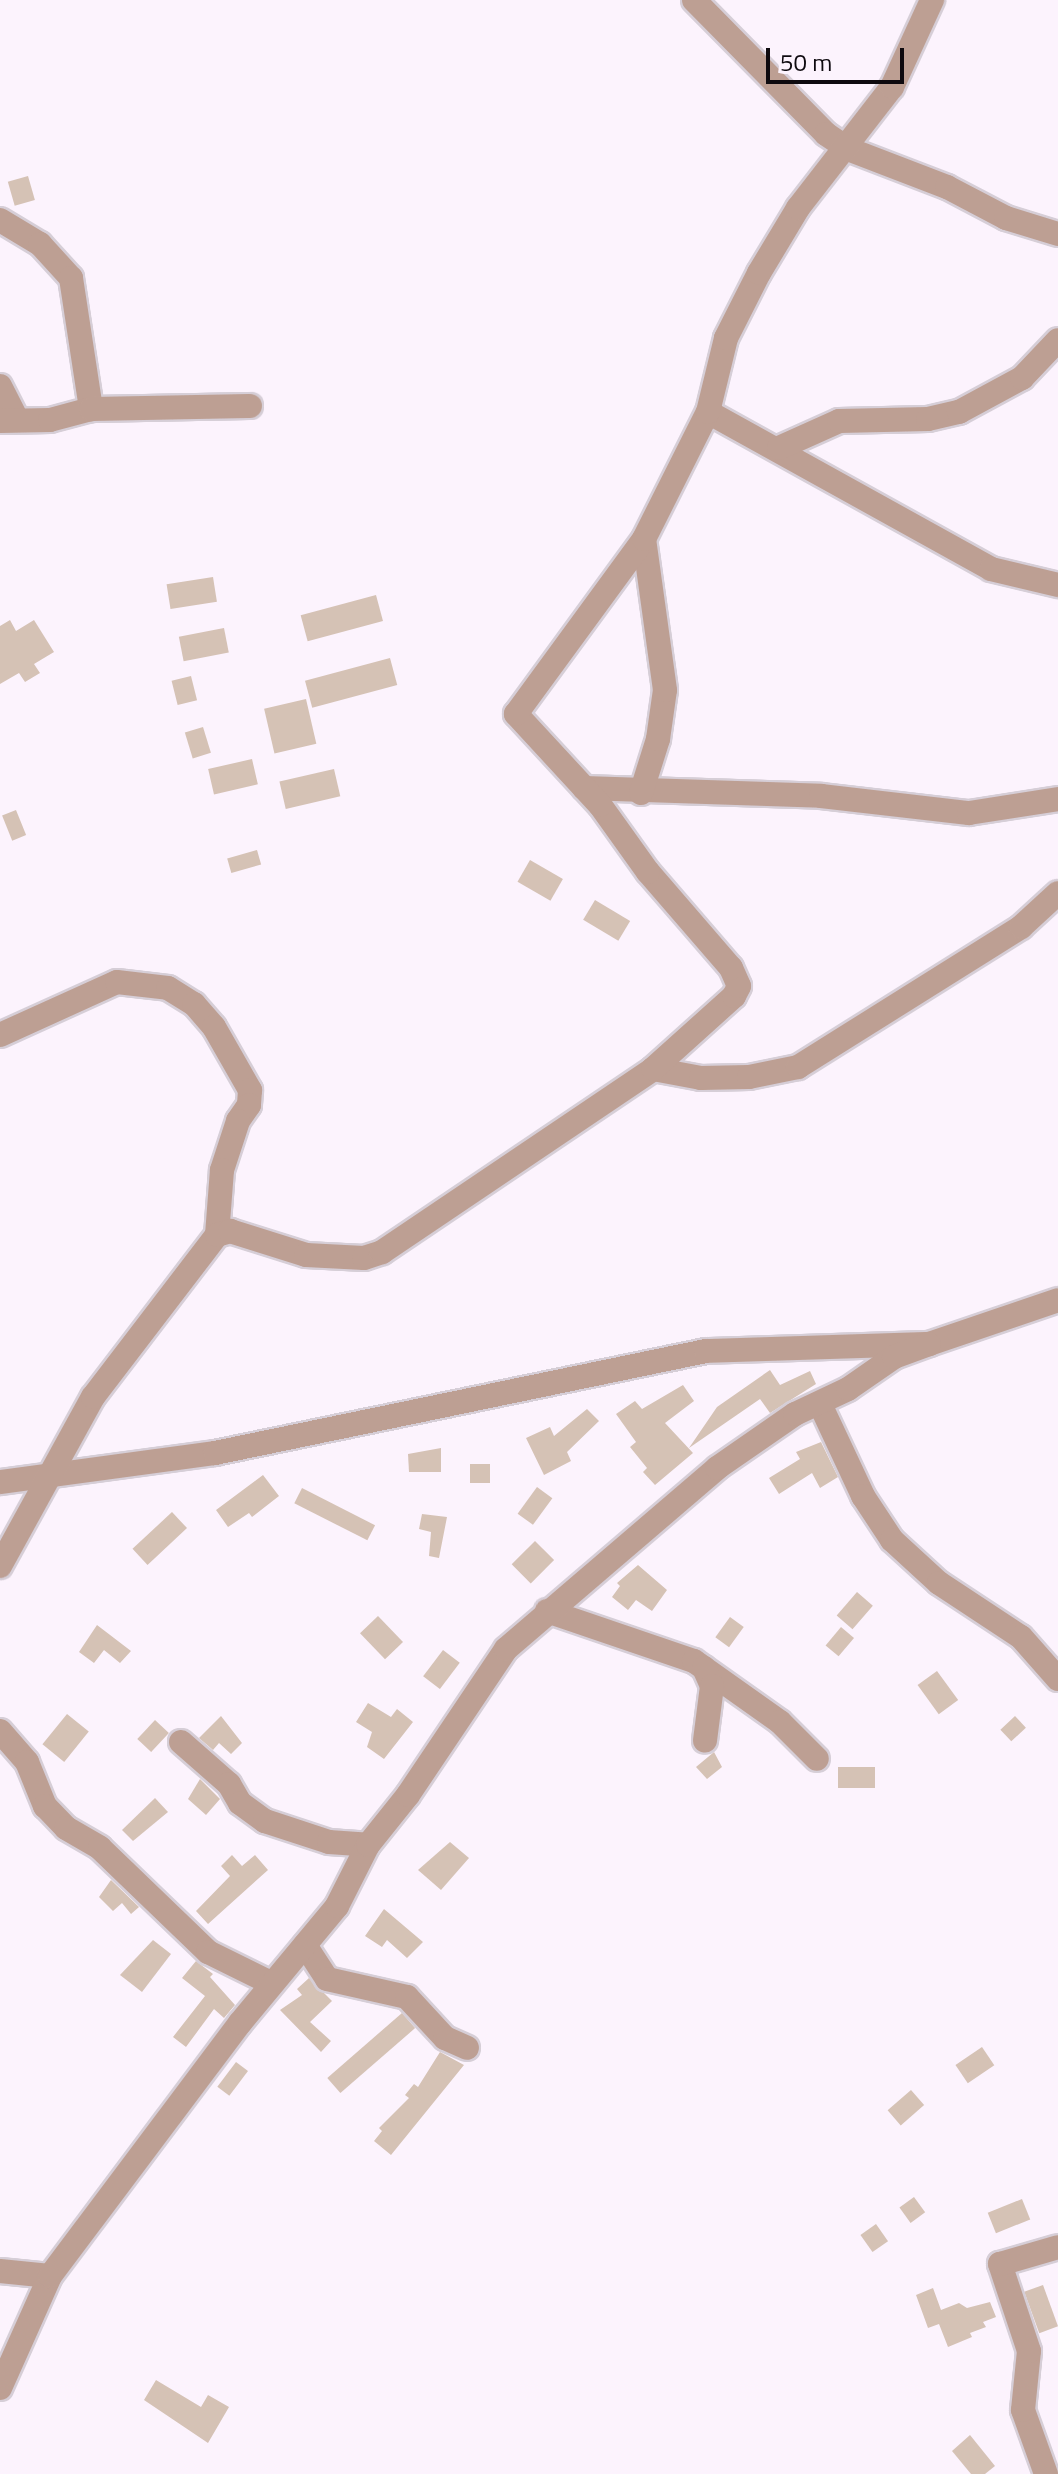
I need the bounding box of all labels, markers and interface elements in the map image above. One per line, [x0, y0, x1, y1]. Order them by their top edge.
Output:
scale bar [770, 32, 908, 82]
text: 50 m [780, 44, 832, 80]

